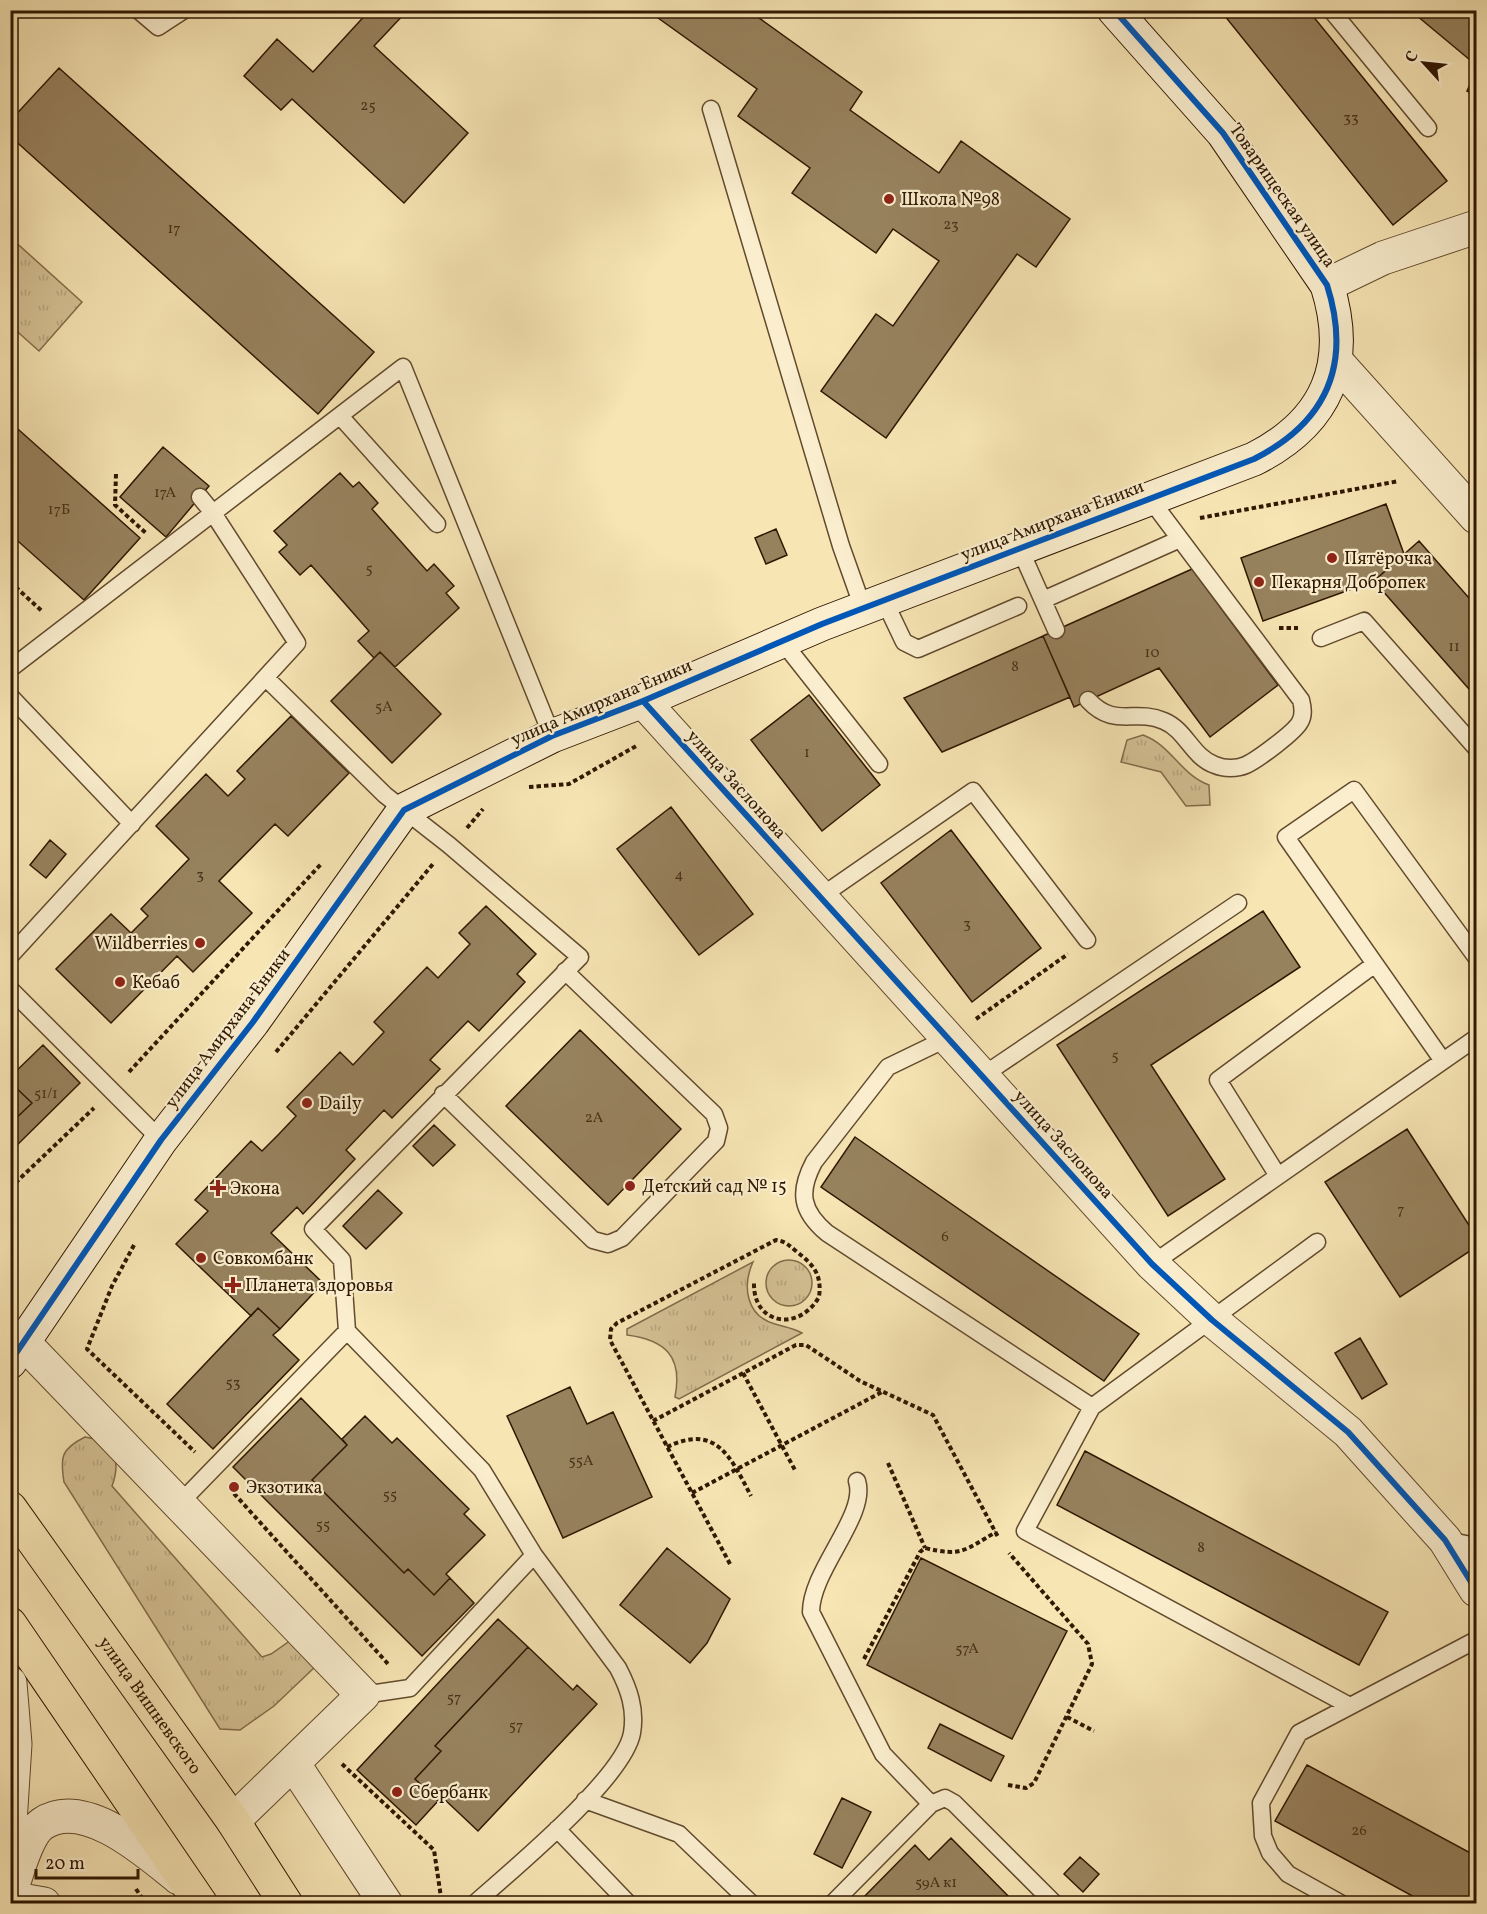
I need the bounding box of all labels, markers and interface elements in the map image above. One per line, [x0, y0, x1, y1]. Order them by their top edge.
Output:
north arrow [1394, 33, 1454, 93]
text: С [1400, 48, 1425, 67]
house number: 25 [360, 96, 376, 117]
house number: 33 [1343, 108, 1359, 129]
street label: Товарищеская улица [1222, 119, 1341, 273]
place label: Школа №98 [901, 188, 1000, 213]
marker: Школа №98 [882, 192, 896, 206]
house number: 23 [943, 215, 959, 236]
house number: 17 [167, 219, 181, 240]
street label: улица Амирхана Еники [957, 475, 1148, 568]
house number: 17А [154, 483, 177, 504]
house number: 17Б [48, 500, 70, 521]
place label: Пятёрочка [1344, 547, 1432, 572]
marker: Пятёрочка [1325, 551, 1339, 565]
house number: 5 [365, 559, 373, 580]
place label: Пекарня Добропек [1271, 571, 1426, 596]
marker: Пекарня Добропек [1252, 575, 1266, 589]
house number: 11 [1448, 637, 1460, 658]
house number: 10 [1145, 643, 1159, 664]
street label: улица Амирхана Еники [507, 654, 696, 753]
house number: 8 [1011, 657, 1019, 678]
house number: 5А [375, 697, 393, 718]
street label: улица Заслонова [680, 725, 792, 845]
house number: 1 [804, 743, 810, 764]
house number: 3 [196, 865, 204, 886]
house number: 4 [675, 865, 684, 886]
house number: 3 [963, 914, 971, 935]
place label: Wildberries [94, 932, 188, 957]
marker: Wildberries [193, 936, 207, 950]
street label: улица Амирхана Еники [160, 944, 297, 1114]
place label: Кебаб [132, 971, 180, 996]
marker: Кебаб [113, 975, 127, 989]
house number: 5 [1111, 1046, 1119, 1067]
house number: 51/1 [34, 1084, 58, 1105]
street label: улица Заслонова [1007, 1085, 1119, 1205]
place label: Daily [319, 1092, 362, 1117]
marker: Daily [300, 1096, 314, 1110]
house number: 2А [585, 1108, 604, 1129]
place label: Детский сад № 15 [642, 1175, 787, 1200]
place label: Экона [230, 1177, 280, 1202]
marker: Детский сад № 15 [623, 1179, 637, 1193]
marker: Экона [211, 1181, 225, 1195]
house number: 7 [1397, 1200, 1405, 1221]
house number: 6 [941, 1227, 949, 1248]
place label: Совкомбанк [213, 1247, 314, 1272]
marker: Совкомбанк [194, 1251, 208, 1265]
place label: Планета здоровья [245, 1274, 393, 1299]
marker: Планета здоровья [226, 1278, 240, 1292]
house number: 53 [226, 1373, 240, 1394]
house number: 55А [569, 1451, 594, 1472]
place label: Экзотика [246, 1476, 322, 1501]
marker: Экзотика [227, 1480, 241, 1494]
house number: 55 [383, 1485, 397, 1506]
house number: 55 [316, 1515, 330, 1536]
house number: 8 [1197, 1538, 1205, 1559]
street label: улица Вишневского [92, 1632, 207, 1780]
house number: 57А [955, 1639, 979, 1660]
house number: 57 [447, 1688, 461, 1709]
house number: 57 [509, 1716, 523, 1737]
place label: Сбербанк [409, 1781, 489, 1806]
marker: Сбербанк [390, 1785, 404, 1799]
house number: 26 [1351, 1821, 1367, 1842]
scale bar [36, 1842, 138, 1880]
text: 20 m [45, 1852, 85, 1877]
house number: 59А к1 [915, 1873, 957, 1894]

